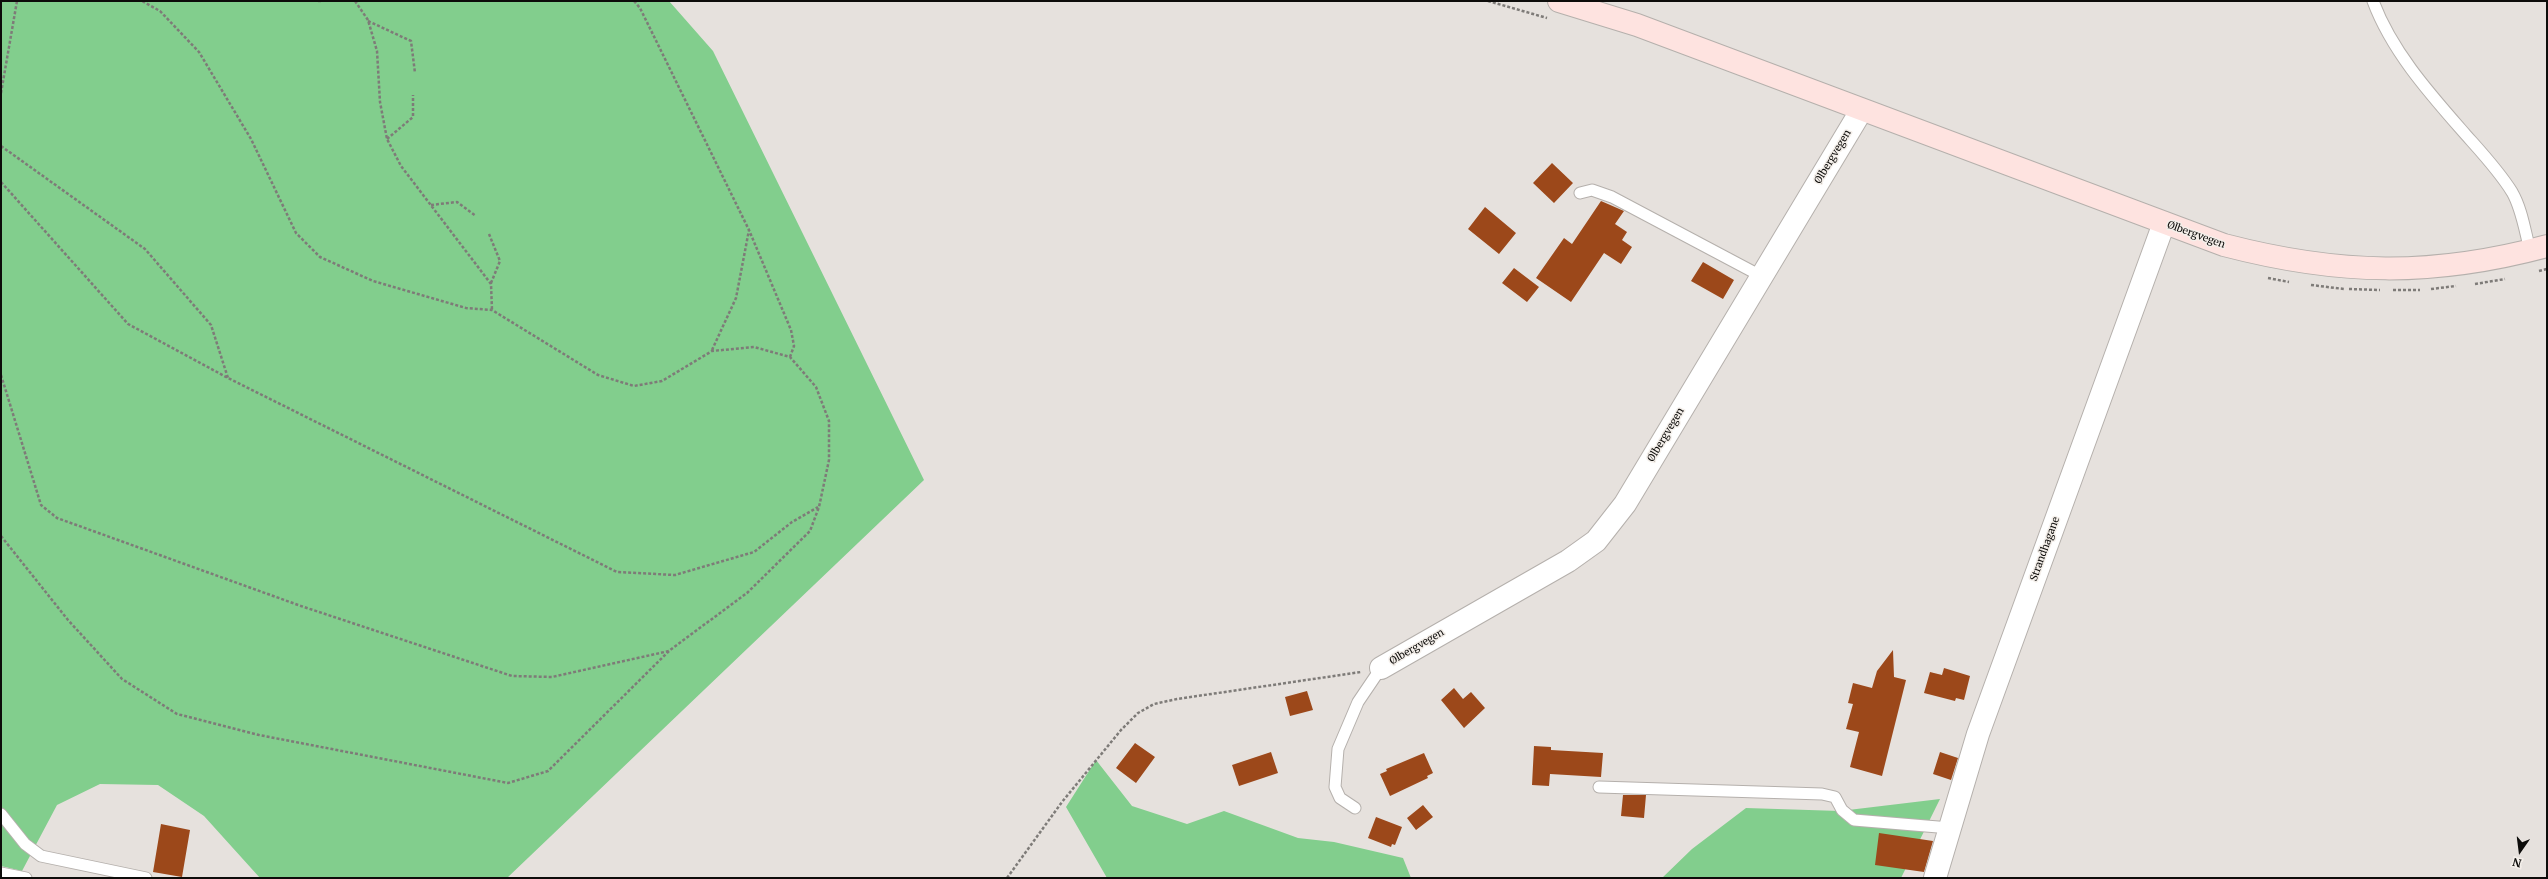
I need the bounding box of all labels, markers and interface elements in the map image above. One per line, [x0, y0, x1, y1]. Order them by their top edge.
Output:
street label: Ølbergvegen [1812, 128, 1854, 186]
street label: Ølbergvegen [2165, 219, 2227, 251]
street label: Ølbergvegen [1645, 406, 1687, 464]
street label: Strandhagane [2028, 515, 2062, 583]
street label: Ølbergvegen [1388, 627, 1446, 667]
north arrow [2500, 831, 2540, 871]
text: N [2511, 855, 2523, 870]

